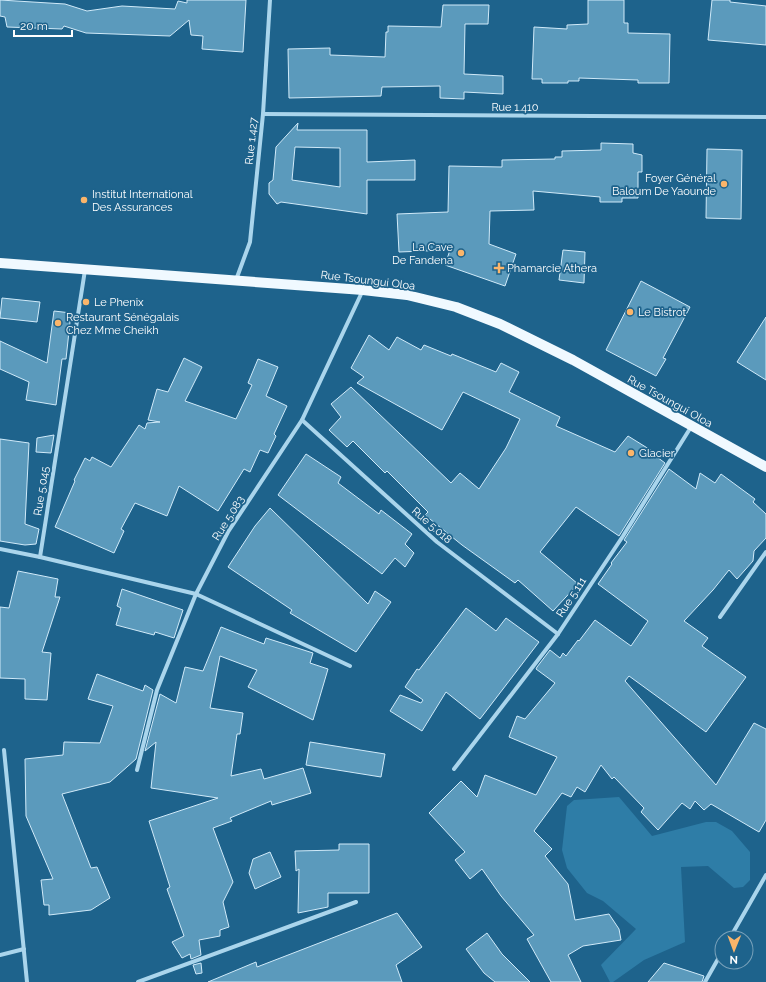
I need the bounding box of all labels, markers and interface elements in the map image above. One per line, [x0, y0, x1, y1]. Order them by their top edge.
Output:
scale bar [14, 12, 72, 38]
text: 20 m [20, 19, 48, 33]
street label: Rue 1.410 [491, 101, 539, 114]
street label: Rue 1.427 [243, 117, 260, 165]
place label: Foyer Général Baloum De Yaounde [612, 172, 717, 198]
marker: Foyer Général Baloum De Yaounde [719, 179, 729, 189]
place label: Institut International Des Assurances [92, 188, 193, 214]
marker: Institut International Des Assurances [79, 195, 89, 205]
place label: La Cave De Fandena [392, 241, 454, 267]
marker: La Cave De Fandena [456, 248, 466, 258]
place label: Phamarcie Athera [507, 262, 597, 275]
marker: Phamarcie Athera [494, 263, 504, 273]
street label: Rue Tsoungui Oloa [320, 268, 416, 293]
place label: Le Phenix [94, 296, 144, 309]
marker: Le Phenix [81, 297, 91, 307]
place label: Le Bistrot [638, 306, 686, 319]
marker: Le Bistrot [625, 307, 635, 317]
place label: Restaurant Sénégalais Chez Mme Cheikh [66, 311, 179, 337]
marker: Restaurant Sénégalais Chez Mme Cheikh [53, 318, 63, 328]
street label: Rue Tsoungui Oloa [625, 373, 715, 430]
place label: Glacier [639, 447, 675, 460]
marker: Glacier [626, 448, 636, 458]
street label: Rue 5.045 [31, 466, 52, 517]
street label: Rue 5.083 [210, 493, 247, 543]
street label: Rue 5.018 [409, 504, 454, 546]
street label: Rue 5.111 [554, 575, 589, 620]
north arrow [714, 930, 754, 970]
text: N [730, 953, 738, 966]

